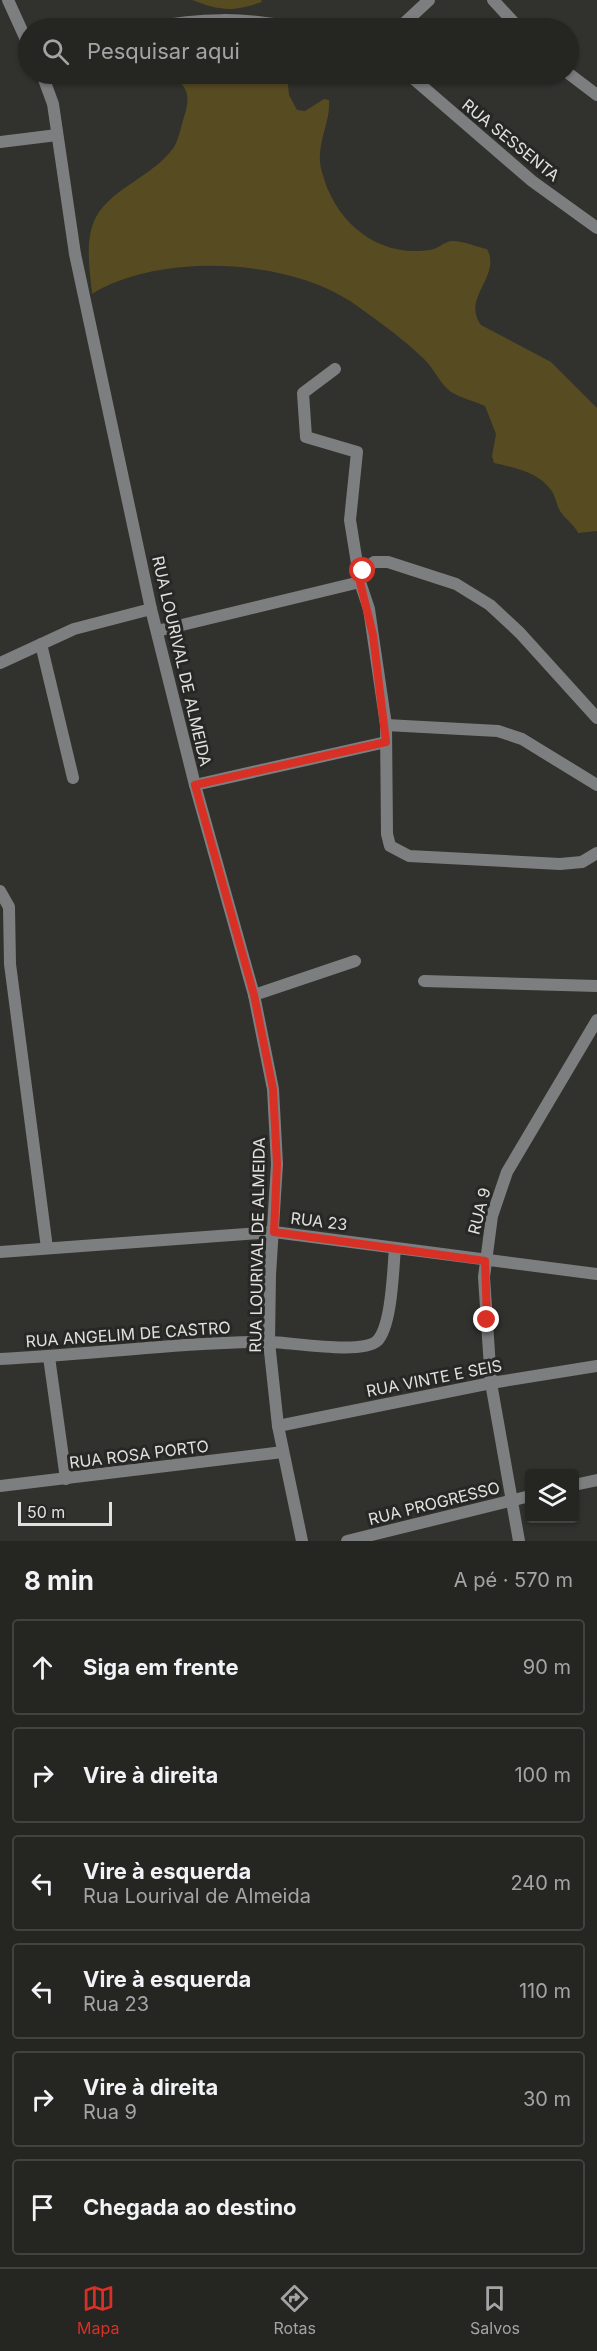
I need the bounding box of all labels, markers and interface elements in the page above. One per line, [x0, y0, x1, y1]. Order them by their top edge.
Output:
search box [18, 18, 579, 84]
icon: search [39, 35, 72, 68]
text: Pesquisar aqui [87, 38, 240, 64]
street label: RUA SESSENTA [458, 95, 564, 185]
street label: RUA LOURIVAL DE ALMEIDA [148, 554, 216, 768]
route start [349, 557, 375, 583]
street label: RUA LOURIVAL DE ALMEIDA [245, 1137, 269, 1353]
street label: RUA 9 [464, 1186, 494, 1236]
street label: RUA 23 [289, 1208, 349, 1234]
route end [473, 1306, 499, 1332]
street label: RUA ANGELIM DE CASTRO [25, 1317, 231, 1351]
street label: RUA VINTE E SEIS [364, 1355, 504, 1401]
street label: RUA ROSA PORTO [68, 1436, 210, 1472]
map controls [525, 1469, 579, 1523]
button: layers [525, 1469, 579, 1523]
street label: RUA PROGRESSO [366, 1477, 502, 1529]
scale bar [18, 1499, 112, 1526]
text: 50 m [27, 1502, 65, 1522]
text: 8 min [24, 1565, 94, 1596]
text: A pé · 570 m [454, 1568, 573, 1592]
icon: ahead [26, 1651, 59, 1684]
text: Siga em frente [83, 1654, 239, 1680]
text: 90 m [523, 1655, 571, 1679]
icon: right [26, 1759, 59, 1792]
text: Vire à direita [83, 1762, 218, 1788]
text: 100 m [514, 1763, 571, 1787]
text: Vire à esquerda [83, 1858, 251, 1884]
icon: left [26, 1867, 59, 1900]
text: 240 m [510, 1871, 571, 1895]
text: Rua Lourival de Almeida [83, 1884, 311, 1908]
text: Vire à esquerda [83, 1966, 251, 1992]
icon: left [26, 1975, 59, 2008]
text: 110 m [519, 1979, 571, 2003]
text: Rua 23 [83, 1992, 149, 2016]
text: Vire à direita [83, 2074, 218, 2100]
icon: right [26, 2083, 59, 2116]
text: 30 m [523, 2087, 571, 2111]
text: Rua 9 [83, 2100, 137, 2124]
icon: arrive [26, 2191, 59, 2224]
text: Chegada ao destino [83, 2194, 297, 2220]
tab: Mapa [77, 2282, 119, 2338]
tab: Rotas [274, 2282, 316, 2338]
tab: Salvos [470, 2282, 520, 2338]

